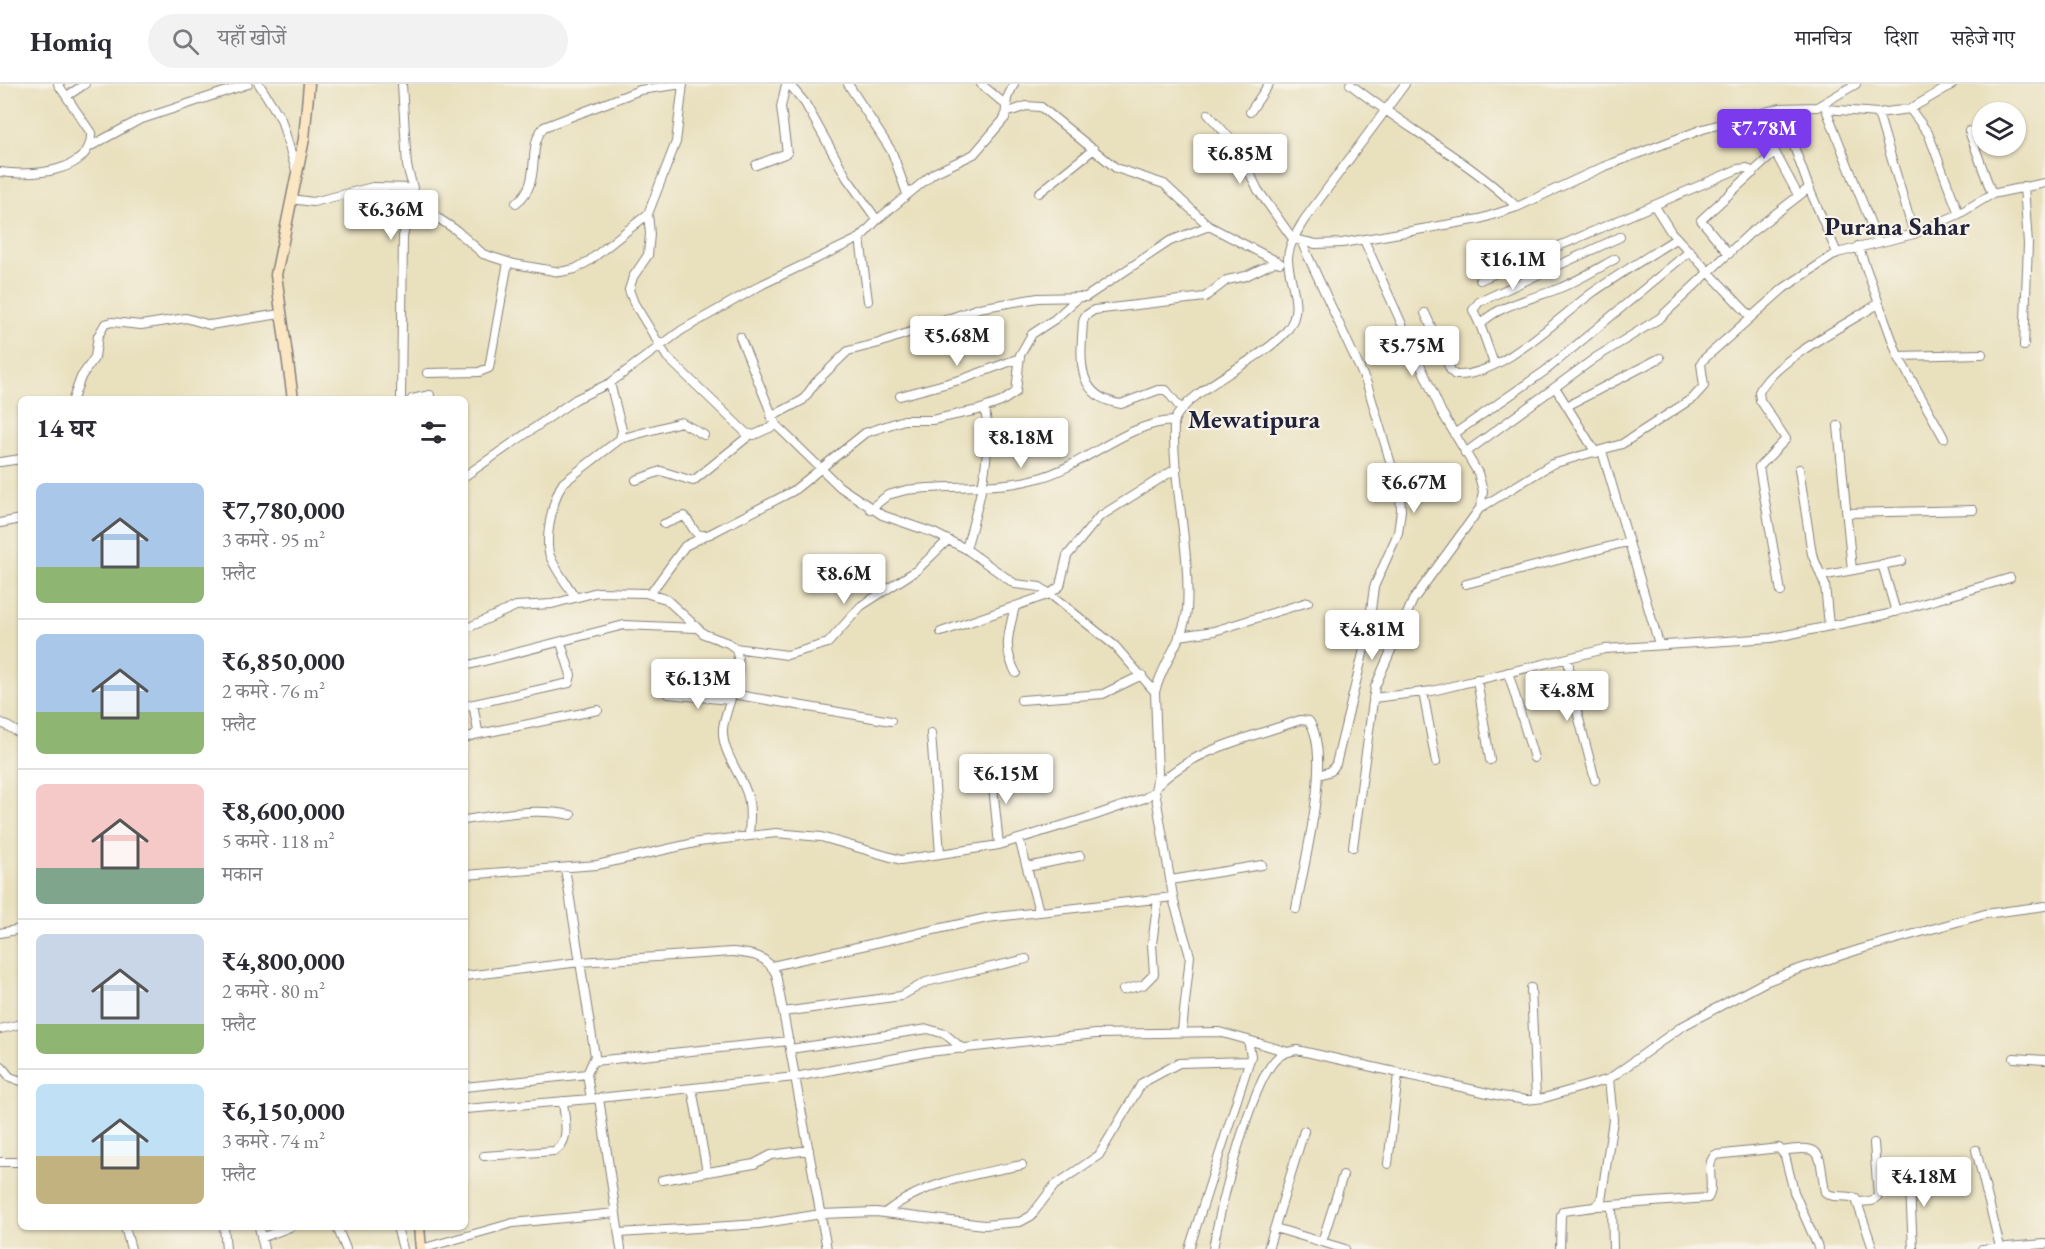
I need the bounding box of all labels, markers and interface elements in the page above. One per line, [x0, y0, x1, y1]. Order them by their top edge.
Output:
search box [148, 14, 568, 68]
text: Homiq [30, 23, 112, 59]
text: यहाँ खोजें [217, 23, 286, 52]
text: मानचित्र [1795, 24, 1852, 51]
text: दिशा [1885, 24, 1918, 51]
text: सहेजे गए [1951, 24, 2015, 51]
icon: search [169, 25, 202, 58]
map controls [1972, 102, 2026, 156]
button: layers [1972, 102, 2026, 156]
pin: ₹7.78M [1715, 109, 1813, 160]
text: ₹7.78M [1731, 115, 1797, 141]
pin: ₹6.85M [1191, 134, 1289, 185]
text: ₹6.85M [1207, 140, 1273, 166]
pin: ₹6.36M [342, 190, 440, 241]
text: ₹6.36M [358, 196, 424, 222]
district label: Purana Sahar [1824, 209, 1970, 243]
pin: ₹16.1M [1464, 240, 1562, 291]
text: ₹16.1M [1480, 246, 1546, 272]
pin: ₹5.68M [908, 316, 1006, 367]
text: ₹5.68M [924, 322, 990, 348]
pin: ₹5.75M [1363, 326, 1461, 377]
text: ₹5.75M [1379, 332, 1445, 358]
district label: Mewatipura [1188, 402, 1321, 436]
text: 14 घर [36, 411, 96, 445]
icon: filters [417, 416, 450, 449]
pin: ₹8.18M [972, 418, 1070, 469]
text: ₹8.18M [988, 424, 1054, 450]
pin: ₹6.67M [1365, 463, 1463, 514]
text: ₹6.67M [1381, 469, 1447, 495]
text: ₹7,780,000 [222, 493, 345, 527]
icon: home [84, 507, 156, 579]
text: 3 कमरे · 95 m² [222, 527, 325, 553]
pin: ₹8.6M [802, 554, 886, 605]
text: फ़्लैट [222, 560, 255, 586]
text: ₹8.6M [817, 560, 872, 586]
pin: ₹4.81M [1323, 610, 1421, 661]
text: ₹4.81M [1339, 616, 1405, 642]
text: ₹6,850,000 [222, 644, 345, 678]
icon: home [84, 658, 156, 730]
pin: ₹6.13M [649, 659, 747, 710]
text: ₹6.13M [665, 665, 731, 691]
pin: ₹4.8M [1525, 671, 1609, 722]
text: ₹4.8M [1540, 677, 1595, 703]
text: 2 कमरे · 76 m² [222, 678, 325, 704]
text: फ़्लैट [222, 711, 255, 737]
pin: ₹6.15M [957, 754, 1055, 805]
text: ₹6.15M [973, 760, 1039, 786]
text: ₹8,600,000 [222, 794, 345, 828]
icon: home [84, 808, 156, 880]
text: 5 कमरे · 118 m² [222, 828, 335, 854]
text: मकान [222, 861, 263, 887]
text: ₹4,800,000 [222, 944, 345, 978]
icon: home [84, 958, 156, 1030]
text: 2 कमरे · 80 m² [222, 978, 325, 1004]
text: फ़्लैट [222, 1011, 255, 1037]
text: ₹6,150,000 [222, 1094, 345, 1128]
icon: home [84, 1108, 156, 1180]
text: 3 कमरे · 74 m² [222, 1128, 325, 1154]
pin: ₹4.18M [1875, 1157, 1973, 1208]
text: फ़्लैट [222, 1161, 255, 1187]
text: ₹4.18M [1891, 1163, 1957, 1189]

